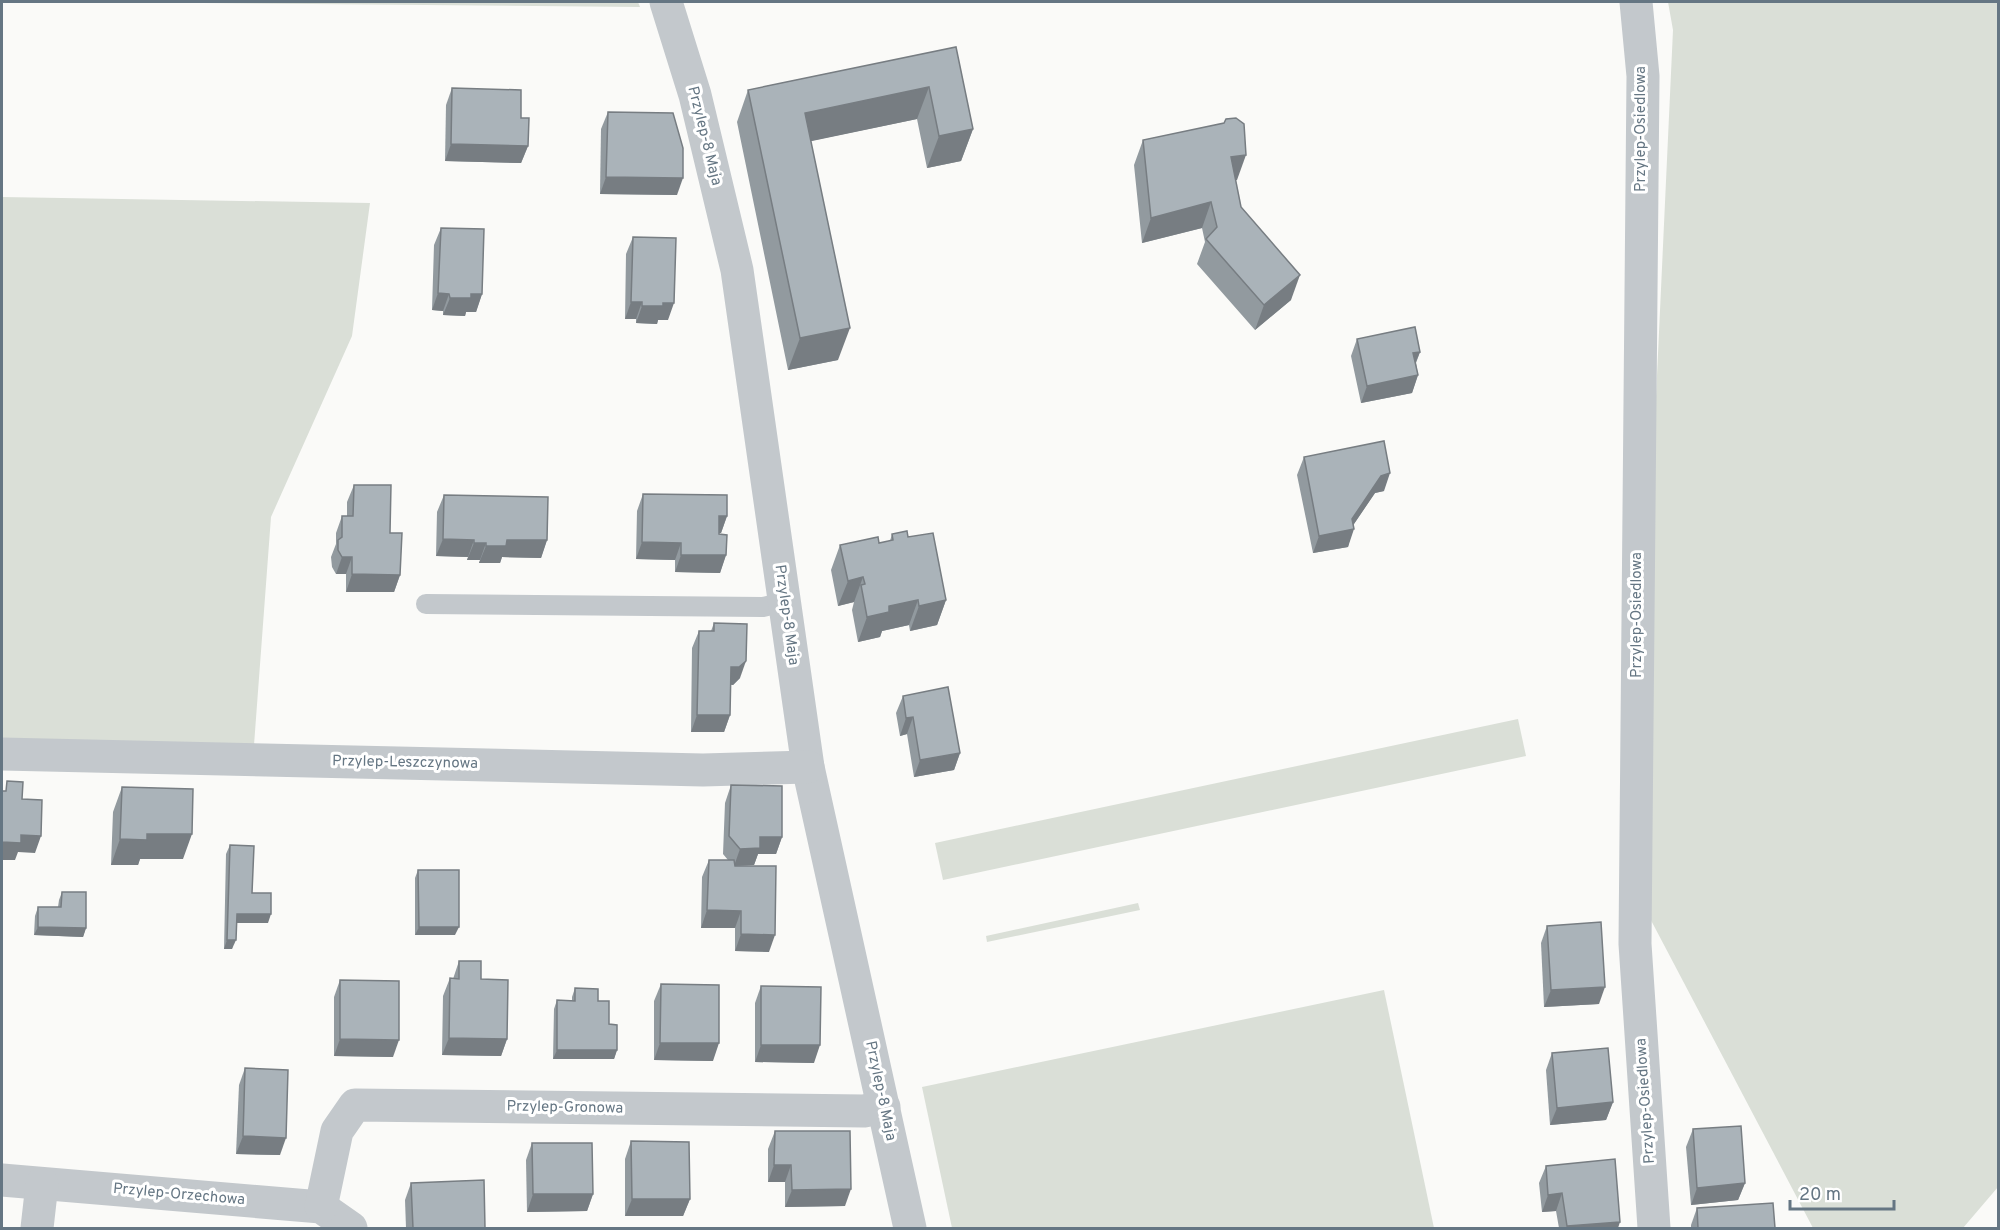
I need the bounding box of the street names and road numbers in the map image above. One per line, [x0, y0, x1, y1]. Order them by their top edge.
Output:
street label: Przylep-Osiedlowa [1632, 66, 1651, 192]
street label: Przylep-8 Maja [682, 84, 726, 188]
street label: Przylep-Osiedlowa [1628, 552, 1647, 678]
street label: Przylep-8 Maja [770, 563, 802, 667]
street label: Przylep-Leszczynowa [332, 752, 478, 774]
street label: Przylep-Osiedlowa [1632, 1037, 1660, 1165]
street label: Przylep-8 Maja [860, 1039, 900, 1143]
street label: Przylep-Gronowa [507, 1097, 623, 1119]
street label: Przylep-Orzechowa [112, 1180, 246, 1210]

